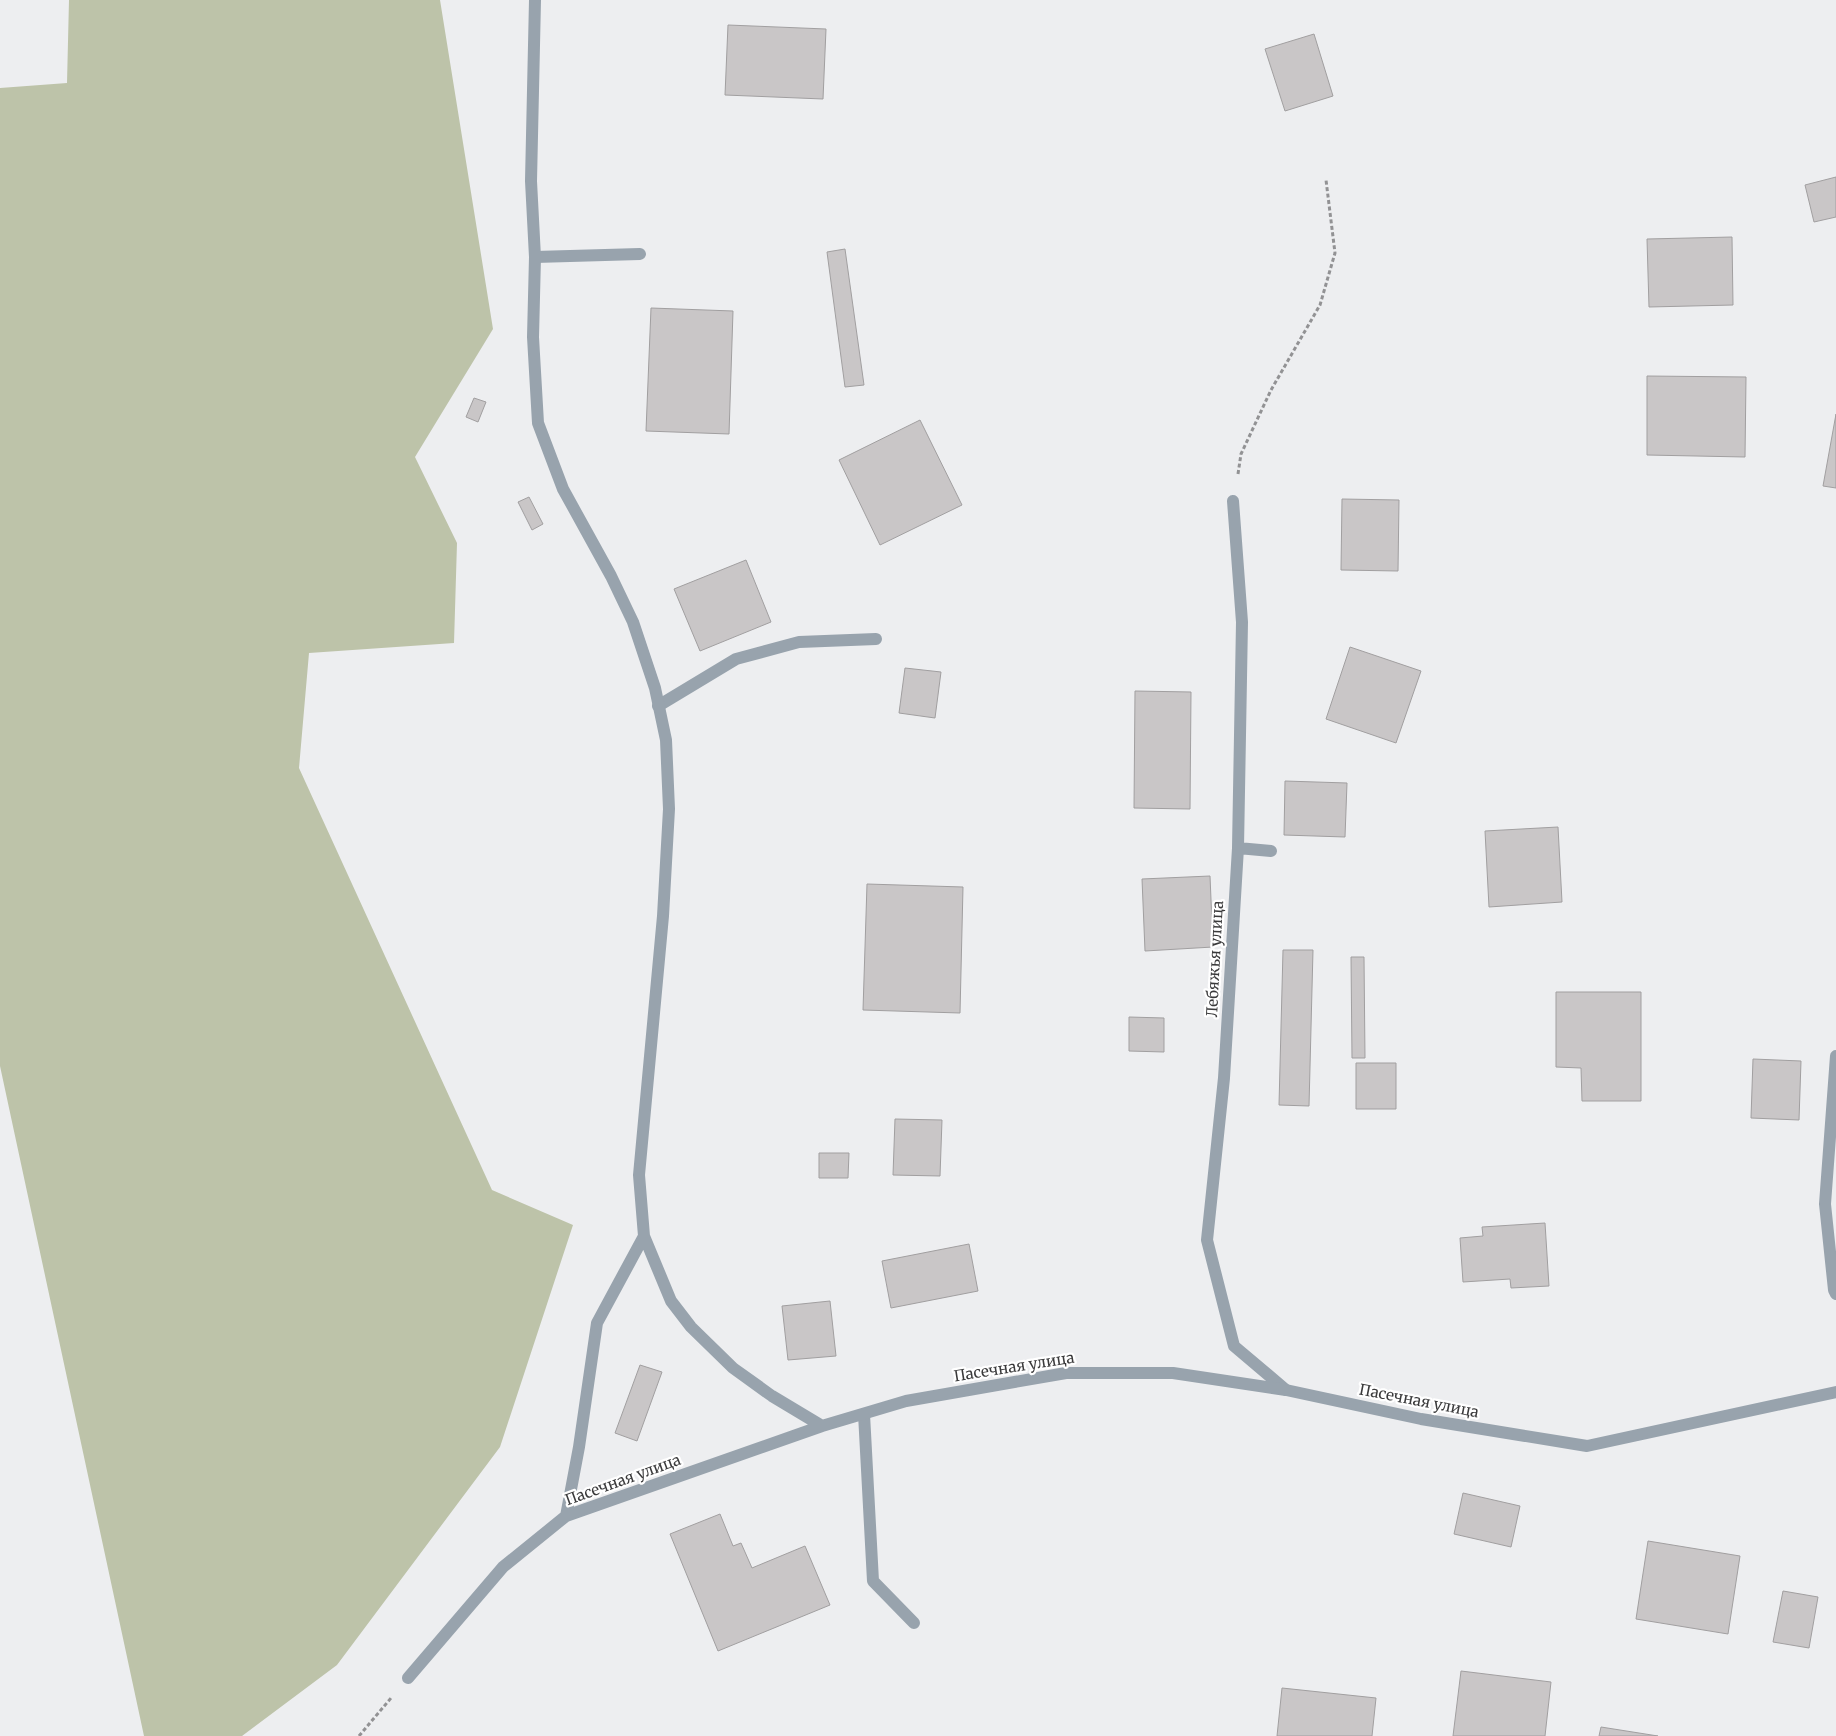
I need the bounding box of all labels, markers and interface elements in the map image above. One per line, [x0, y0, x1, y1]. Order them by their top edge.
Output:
street label: Лебяжья улица [1202, 900, 1227, 1018]
street label: Пасечная улица [952, 1348, 1075, 1385]
street label: Пасечная улица [1358, 1380, 1481, 1421]
street label: Пасечная улица [562, 1450, 683, 1509]

